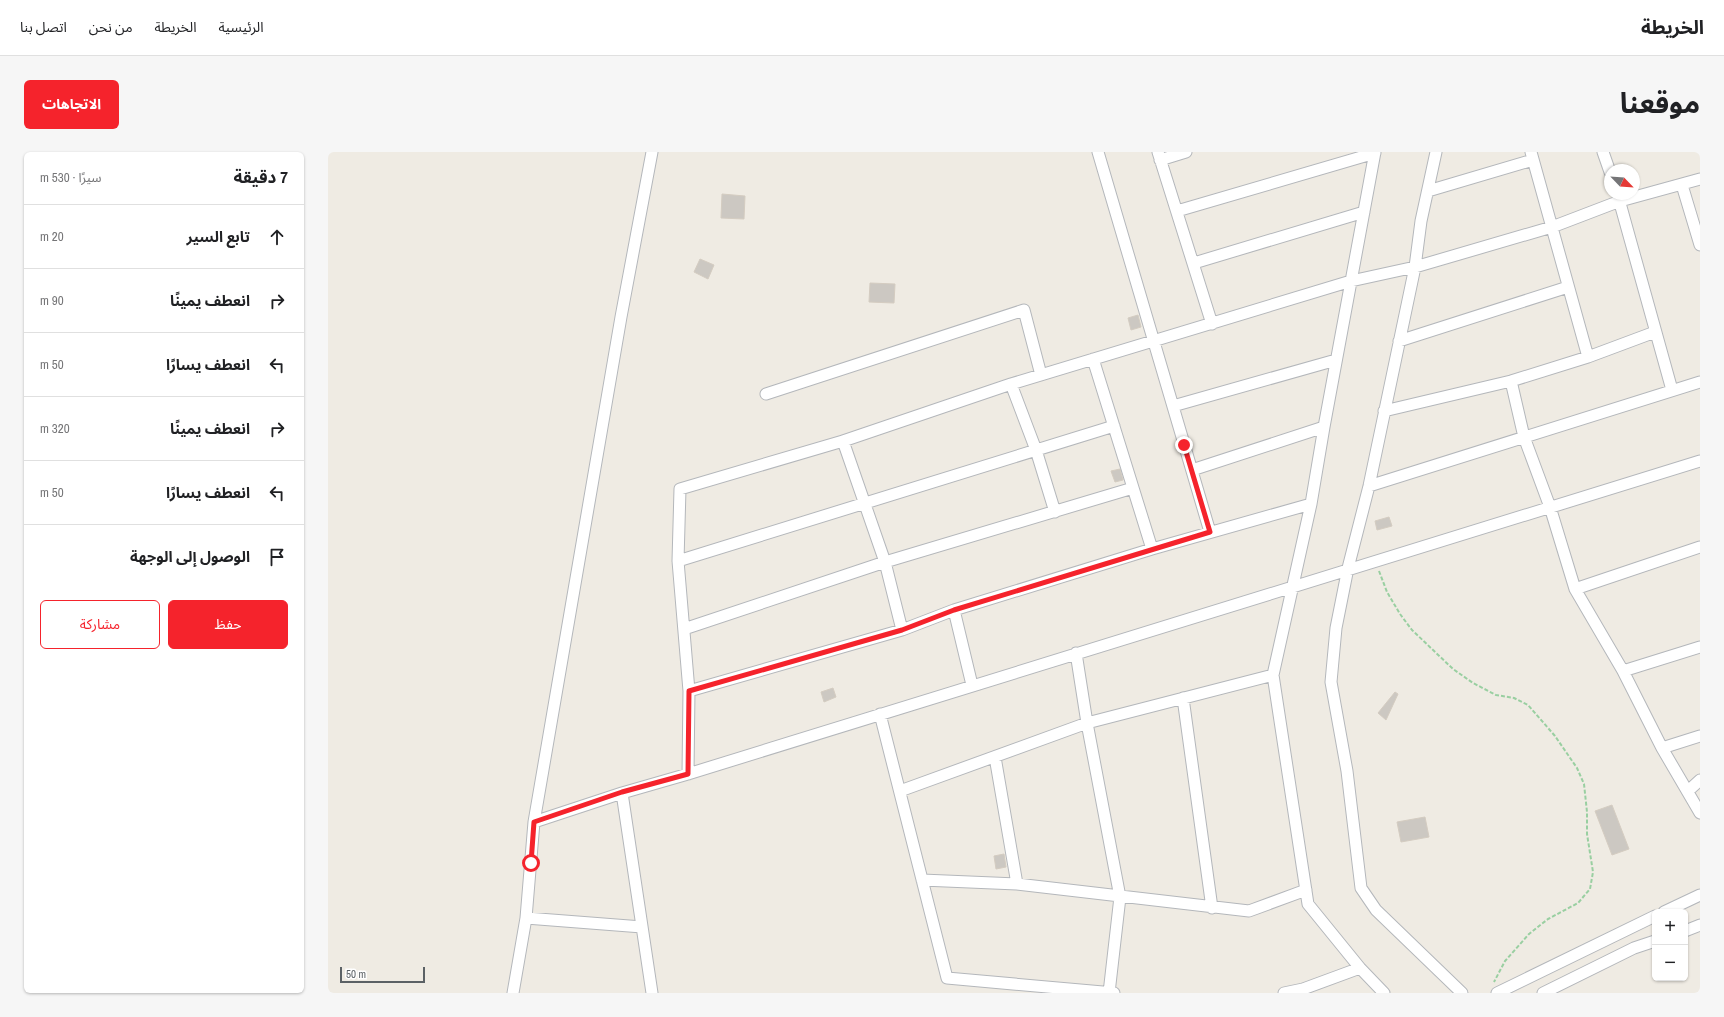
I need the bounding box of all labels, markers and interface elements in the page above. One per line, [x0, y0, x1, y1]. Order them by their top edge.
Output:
text: الخريطة [1641, 14, 1704, 40]
text: اتصل بنا [20, 18, 67, 36]
text: من نحن [89, 18, 133, 36]
text: الخريطة [155, 18, 196, 36]
text: الرئيسية [218, 18, 264, 36]
button: الاتجاهات [24, 80, 119, 129]
text: موقعنا [1620, 84, 1700, 122]
north arrow [1604, 164, 1640, 200]
text: 7 دقيقة [234, 165, 288, 188]
text: سيرًا · 530 m [40, 169, 102, 186]
text: تابع السير [186, 226, 250, 247]
icon: ahead [266, 226, 288, 248]
text: 20 m [40, 228, 64, 245]
text: انعطف يمينًا [170, 290, 250, 311]
icon: right [266, 290, 288, 312]
text: 90 m [40, 292, 64, 309]
text: انعطف يسارًا [166, 354, 250, 375]
icon: left [266, 354, 288, 376]
text: 50 m [40, 356, 64, 373]
text: انعطف يمينًا [170, 418, 250, 439]
icon: right [266, 418, 288, 440]
text: 320 m [40, 420, 70, 437]
route end [1175, 436, 1193, 454]
text: انعطف يسارًا [166, 482, 250, 503]
icon: left [266, 482, 288, 504]
text: 50 m [40, 484, 64, 501]
text: الوصول إلى الوجهة [130, 546, 250, 567]
icon: arrive [266, 546, 288, 568]
button: مشاركة [40, 600, 160, 649]
button: حفظ [168, 600, 288, 649]
route start [522, 854, 540, 872]
map controls [1652, 909, 1688, 981]
button: + [1652, 909, 1688, 945]
button: − [1652, 945, 1688, 981]
scale bar [340, 965, 425, 984]
text: 50 m [346, 967, 366, 981]

